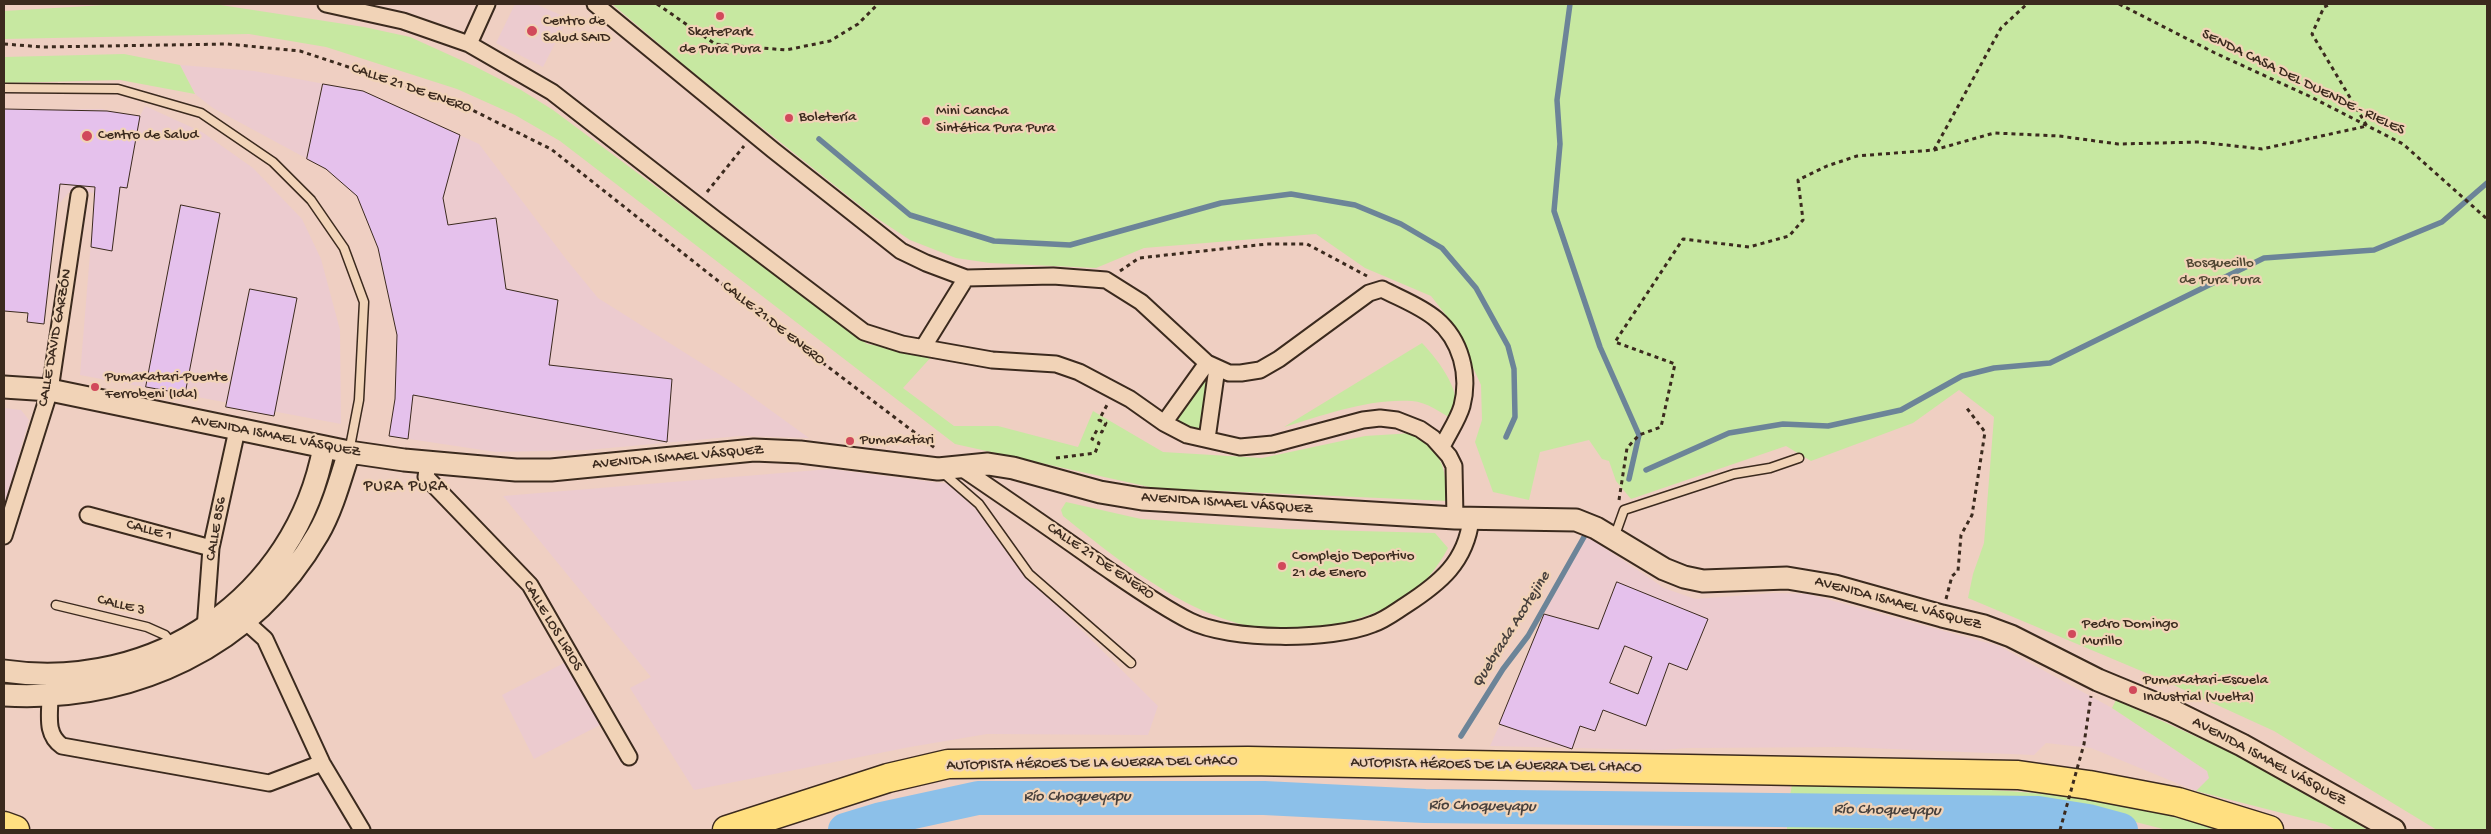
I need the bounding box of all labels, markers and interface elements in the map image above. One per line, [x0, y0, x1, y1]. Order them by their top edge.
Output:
marker: SkatePark de Pura Pura [714, 10, 726, 22]
place label: Centro de Salud SAID [543, 13, 610, 48]
marker: Centro de Salud SAID [525, 24, 539, 38]
place label: SkatePark de Pura Pura [679, 24, 761, 59]
street label: SENDA CASA DEL DUENDE - RIELES [2198, 26, 2408, 140]
street label: CALLE 21 DE ENERO [349, 60, 473, 118]
place label: Mini Cancha Sintética Pura Pura [936, 103, 1055, 138]
place label: Boletería [799, 109, 856, 127]
marker: Boletería [783, 112, 795, 124]
marker: Mini Cancha Sintética Pura Pura [920, 115, 932, 127]
place label: Centro de Salud [98, 127, 198, 145]
marker: Centro de Salud [80, 129, 94, 143]
park label: Bosquecillo de Pura Pura [2179, 255, 2261, 290]
street label: CALLE DAVID GARZÓN [35, 268, 77, 408]
street label: CALLE 21 DE ENERO [718, 278, 828, 370]
place label: PumaKatari-Puente Ferrobeni (Ida) [105, 369, 228, 404]
marker: PumaKatari-Puente Ferrobeni (Ida) [89, 381, 101, 393]
street label: AVENIDA ISMAEL VÁSQUEZ [190, 412, 362, 462]
place label: PumaKatari [860, 432, 934, 450]
marker: PumaKatari [844, 435, 856, 447]
street label: AVENIDA ISMAEL VÁSQUEZ [591, 442, 765, 474]
district label: PURA PURA [363, 478, 449, 498]
street label: AVENIDA ISMAEL VÁSQUEZ [1140, 489, 1314, 519]
street label: CALLE 856 [203, 496, 231, 562]
street label: CALLE 1 [124, 516, 174, 546]
street label: CALLE 21 DE ENERO [1043, 519, 1157, 605]
place label: Complejo Deportivo 21 de Enero [1292, 548, 1414, 583]
marker: Complejo Deportivo 21 de Enero [1276, 560, 1288, 572]
water label: Quebrada Acotejine [1468, 568, 1556, 692]
street label: AVENIDA ISMAEL VÁSQUEZ [1812, 573, 1984, 635]
street label: CALLE LOS LIRIOS [518, 577, 586, 675]
street label: CALLE 3 [95, 591, 147, 621]
place label: Pedro Domingo Murillo [2082, 616, 2178, 651]
marker: Pedro Domingo Murillo [2066, 628, 2078, 640]
place label: PumaKatari-Escuela Industrial (Vuelta) [2143, 672, 2268, 707]
marker: PumaKatari-Escuela Industrial (Vuelta) [2127, 684, 2139, 696]
street label: AVENIDA ISMAEL VÁSQUEZ [2189, 714, 2349, 810]
street label: AUTOPISTA HÉROES DE LA GUERRA DEL CHACO [946, 752, 1238, 776]
street label: AUTOPISTA HÉROES DE LA GUERRA DEL CHACO [1350, 754, 1642, 778]
water label: Río Choqueyapu [1024, 788, 1130, 808]
water label: Río Choqueyapu [1428, 796, 1536, 818]
water label: Río Choqueyapu [1833, 800, 1941, 822]

